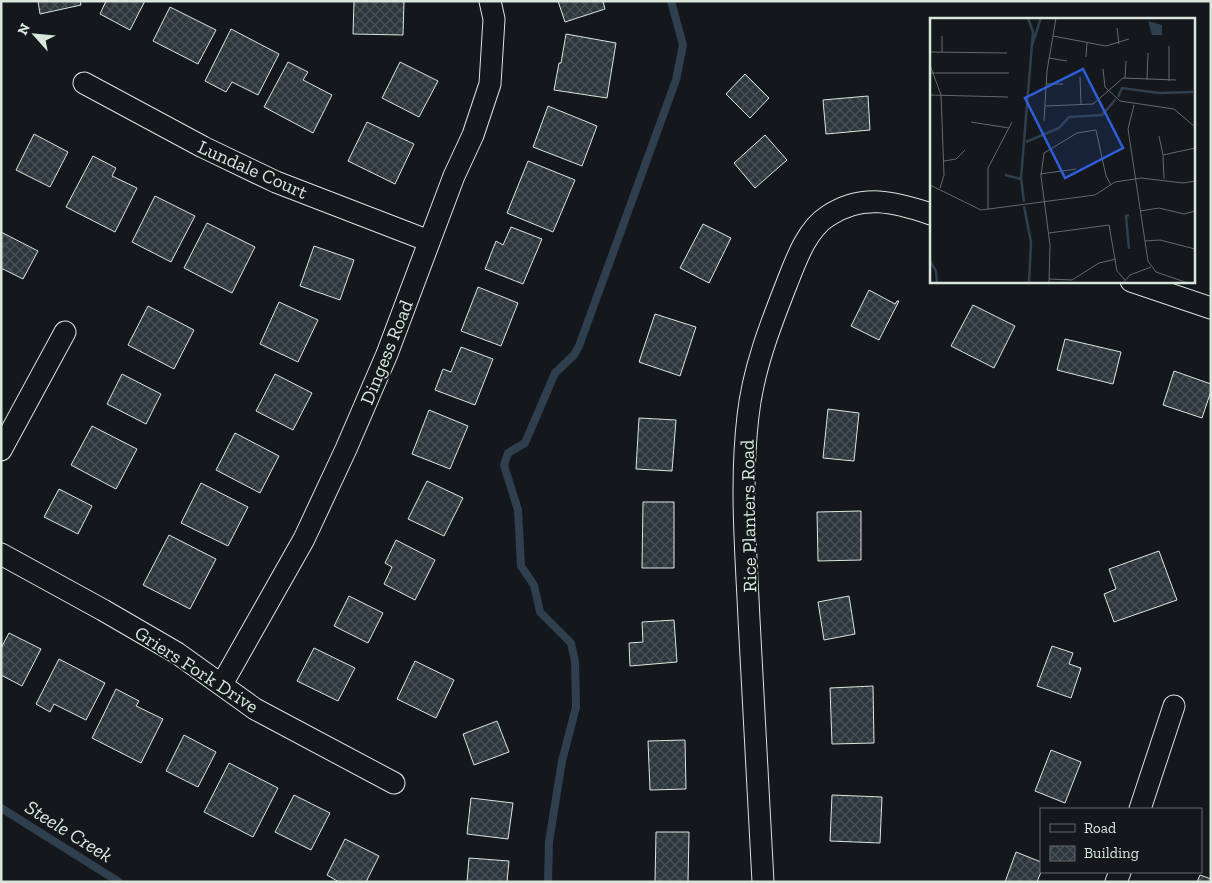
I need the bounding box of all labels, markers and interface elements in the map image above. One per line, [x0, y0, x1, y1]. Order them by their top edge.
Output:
north arrow [10, 10, 60, 60]
inset map [930, 18, 1194, 282]
text: N [14, 20, 34, 38]
street label: Lundale Court [195, 135, 311, 204]
street label: Dingess Road [355, 296, 418, 408]
street label: Rice Planters Road [736, 439, 761, 592]
street label: Griers Fork Drive [131, 621, 263, 718]
water label: Steele Creek [21, 795, 117, 867]
legend [1040, 808, 1202, 873]
text: Road [1084, 819, 1117, 837]
text: Building [1084, 844, 1139, 862]

